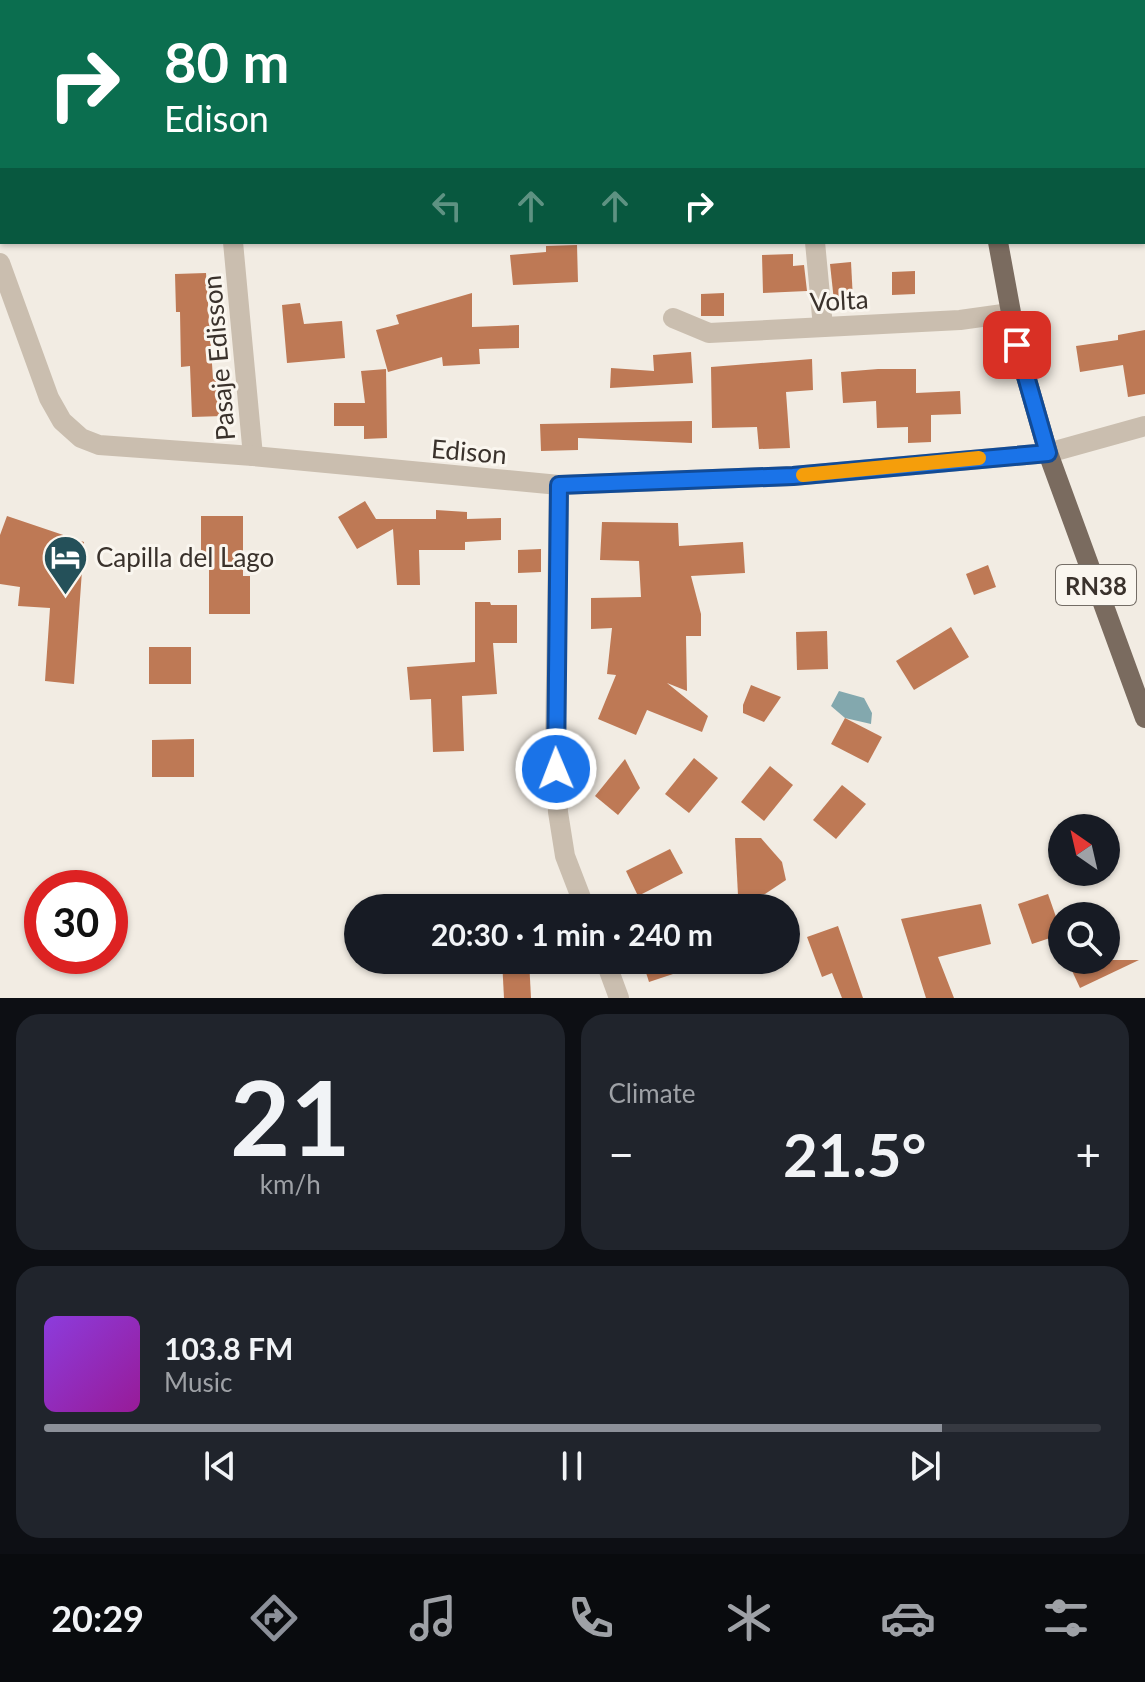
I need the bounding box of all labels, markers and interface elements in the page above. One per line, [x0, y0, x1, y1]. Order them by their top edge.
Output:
text: 80 m [164, 28, 289, 95]
icon: right [32, 32, 136, 136]
text: Edison [164, 96, 269, 140]
icon: left [425, 184, 469, 228]
icon: ahead [509, 184, 553, 228]
icon: ahead [593, 184, 637, 228]
icon: right [677, 184, 721, 228]
street label: Pasaje Edisson [195, 274, 241, 442]
street label: Volta [809, 282, 869, 318]
pin [983, 311, 1051, 379]
icon: arrive [995, 323, 1039, 367]
street label: Edison [430, 432, 508, 470]
hotel icon: Capilla del Lago [41, 533, 89, 596]
place label: Capilla del Lago [96, 541, 274, 573]
road number: RN38 [1056, 565, 1136, 605]
position arrow [514, 727, 598, 811]
north arrow [1048, 814, 1120, 886]
map controls [1048, 814, 1120, 974]
speed limit sign: 30 [24, 870, 128, 974]
button: search [1048, 902, 1120, 974]
text: 20:30 · 1 min · 240 m [431, 916, 713, 952]
text: 21 [230, 1053, 351, 1178]
text: Climate [609, 1077, 695, 1109]
text: 21.5° [783, 1118, 927, 1190]
text: − [609, 1128, 634, 1180]
text: + [1075, 1128, 1101, 1180]
text: km/h [260, 1168, 321, 1200]
text: 103.8 FM [164, 1330, 293, 1366]
text: Music [164, 1366, 232, 1398]
icon: previous [198, 1444, 242, 1488]
icon: pause [550, 1444, 594, 1488]
icon: next [903, 1444, 947, 1488]
icon: directions [246, 1590, 302, 1646]
icon: music [405, 1590, 461, 1646]
icon: phone [563, 1590, 619, 1646]
icon: climate [721, 1590, 777, 1646]
icon: car [880, 1590, 936, 1646]
icon: filters [1038, 1590, 1094, 1646]
text: 20:29 [51, 1596, 144, 1640]

